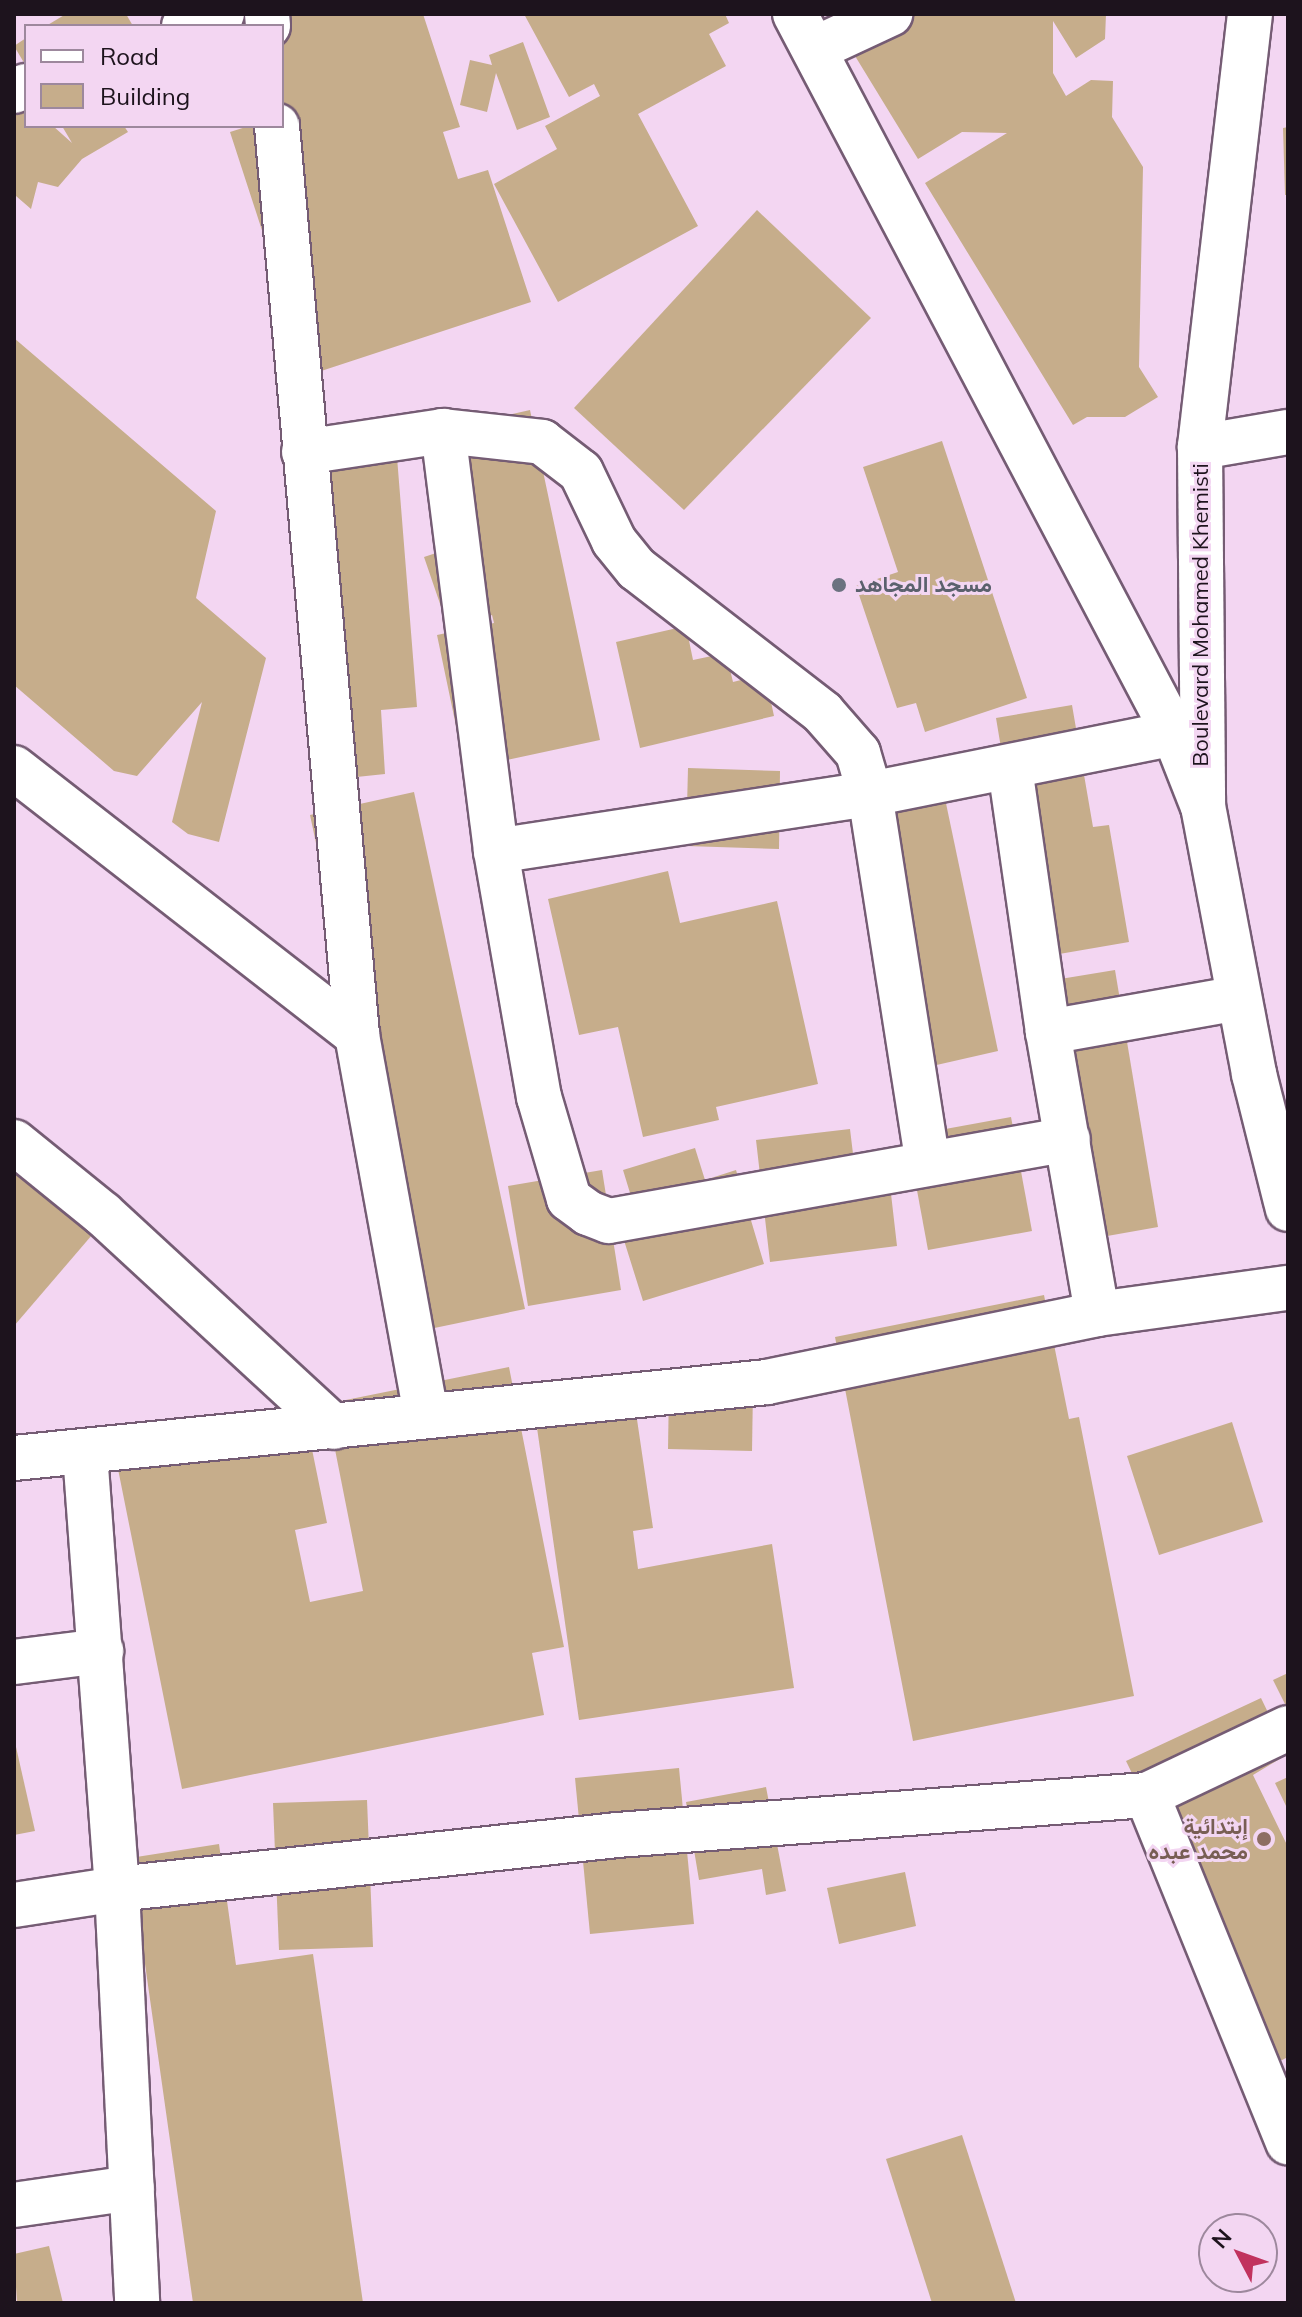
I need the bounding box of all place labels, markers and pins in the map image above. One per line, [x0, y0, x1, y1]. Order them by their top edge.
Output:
place label: مسجد المجاهد [855, 572, 992, 598]
marker: مسجد المجاهد [830, 576, 848, 594]
place label: إبتدائية محمد عبده [1149, 1813, 1248, 1864]
marker: إبتدائية محمد عبده [1255, 1830, 1273, 1848]

